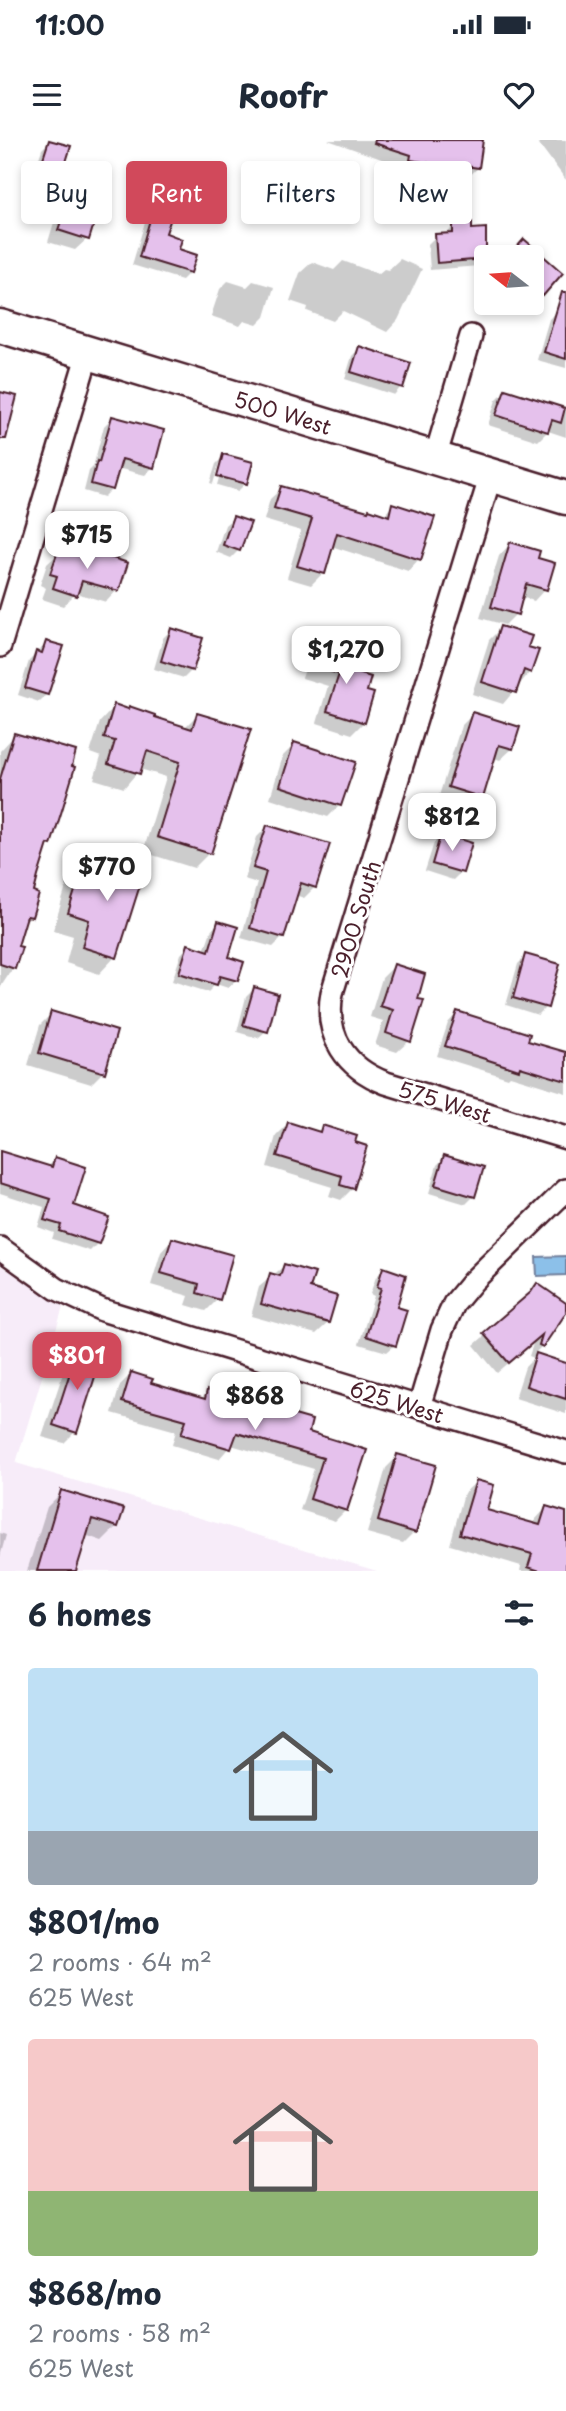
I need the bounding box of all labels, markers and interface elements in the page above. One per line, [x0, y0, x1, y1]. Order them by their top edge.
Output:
text: 11:00 [35, 5, 104, 44]
text: Roofr [238, 71, 328, 119]
icon: menu [28, 76, 66, 114]
icon: heart [500, 76, 538, 114]
chip: Buy [21, 161, 112, 224]
chip: Rent [126, 161, 227, 224]
chip: Filters [241, 161, 360, 224]
chip: New [374, 161, 472, 224]
north arrow [474, 245, 544, 315]
map controls [474, 245, 544, 315]
street label: 500 West [231, 382, 335, 442]
pin: $715 [46, 512, 128, 571]
text: $715 [61, 516, 113, 551]
pin: $1,270 [289, 626, 403, 686]
text: $1,270 [308, 631, 384, 666]
pin: $812 [411, 794, 493, 853]
text: $812 [424, 798, 480, 833]
pin: $770 [66, 844, 148, 903]
text: $770 [78, 848, 136, 883]
street label: 2900 South [322, 856, 388, 982]
street label: 575 West [395, 1072, 495, 1130]
pin: $801 [36, 1332, 118, 1392]
text: $801 [48, 1337, 106, 1372]
pin: $868 [214, 1372, 296, 1432]
street label: 625 West [346, 1372, 448, 1430]
text: $868 [226, 1377, 284, 1412]
text: 6 homes [28, 1591, 151, 1636]
icon: filters [500, 1594, 538, 1632]
icon: home [220, 1713, 346, 1839]
text: $801/mo [28, 1899, 160, 1944]
text: 2 rooms · 64 m² [28, 1944, 212, 1979]
text: 625 West [28, 1979, 134, 2014]
icon: home [220, 2084, 346, 2210]
text: $868/mo [28, 2270, 161, 2315]
text: 2 rooms · 58 m² [28, 2315, 211, 2350]
text: 625 West [28, 2350, 134, 2385]

